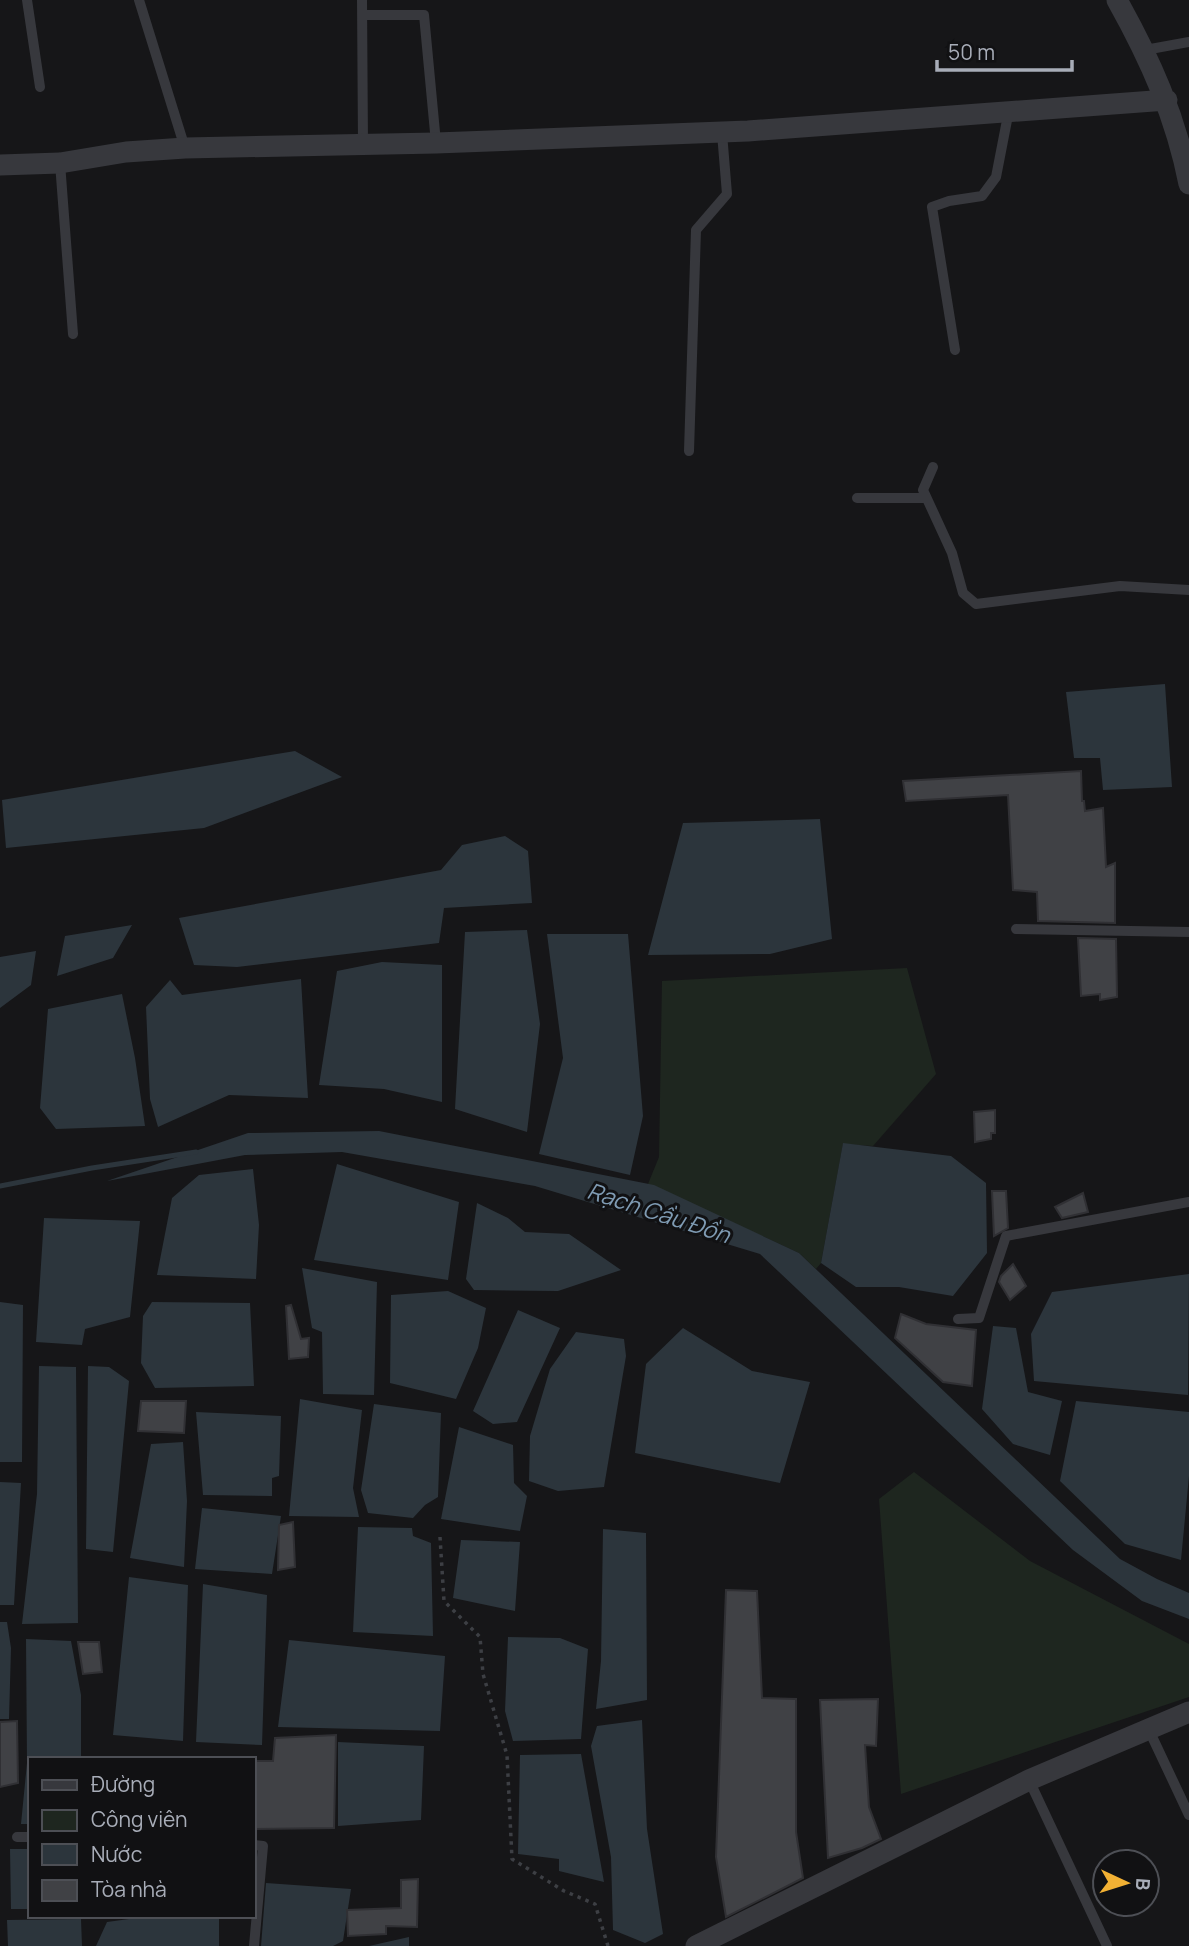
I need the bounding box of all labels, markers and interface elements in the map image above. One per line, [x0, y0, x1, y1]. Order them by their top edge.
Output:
scale bar [937, 28, 1072, 72]
text: 50 m [948, 38, 995, 66]
water label: Rạch Cầu Đồn [584, 1174, 736, 1251]
legend [28, 1757, 256, 1918]
text: Đường [91, 1770, 155, 1798]
text: Công viên [91, 1805, 188, 1833]
text: Nước [91, 1840, 142, 1868]
north arrow [1091, 1848, 1161, 1918]
text: Tòa nhà [91, 1875, 167, 1903]
text: B [1130, 1877, 1156, 1891]

